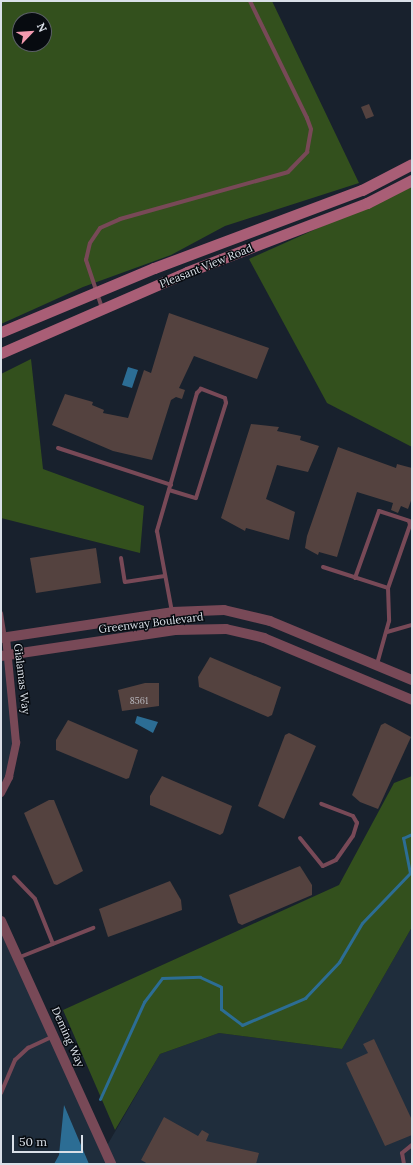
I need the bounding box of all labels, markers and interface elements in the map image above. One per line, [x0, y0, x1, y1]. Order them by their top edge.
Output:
north arrow [12, 12, 52, 52]
text: N [34, 21, 50, 34]
street label: Pleasant View Road [158, 241, 254, 291]
street label: Greenway Boulevard [98, 610, 204, 636]
street label: Gialamas Way [11, 643, 33, 715]
house number: 8561 [130, 696, 148, 706]
street label: Deming Way [49, 1005, 87, 1069]
scale bar [14, 1127, 85, 1153]
text: 50 m [19, 1134, 47, 1149]

